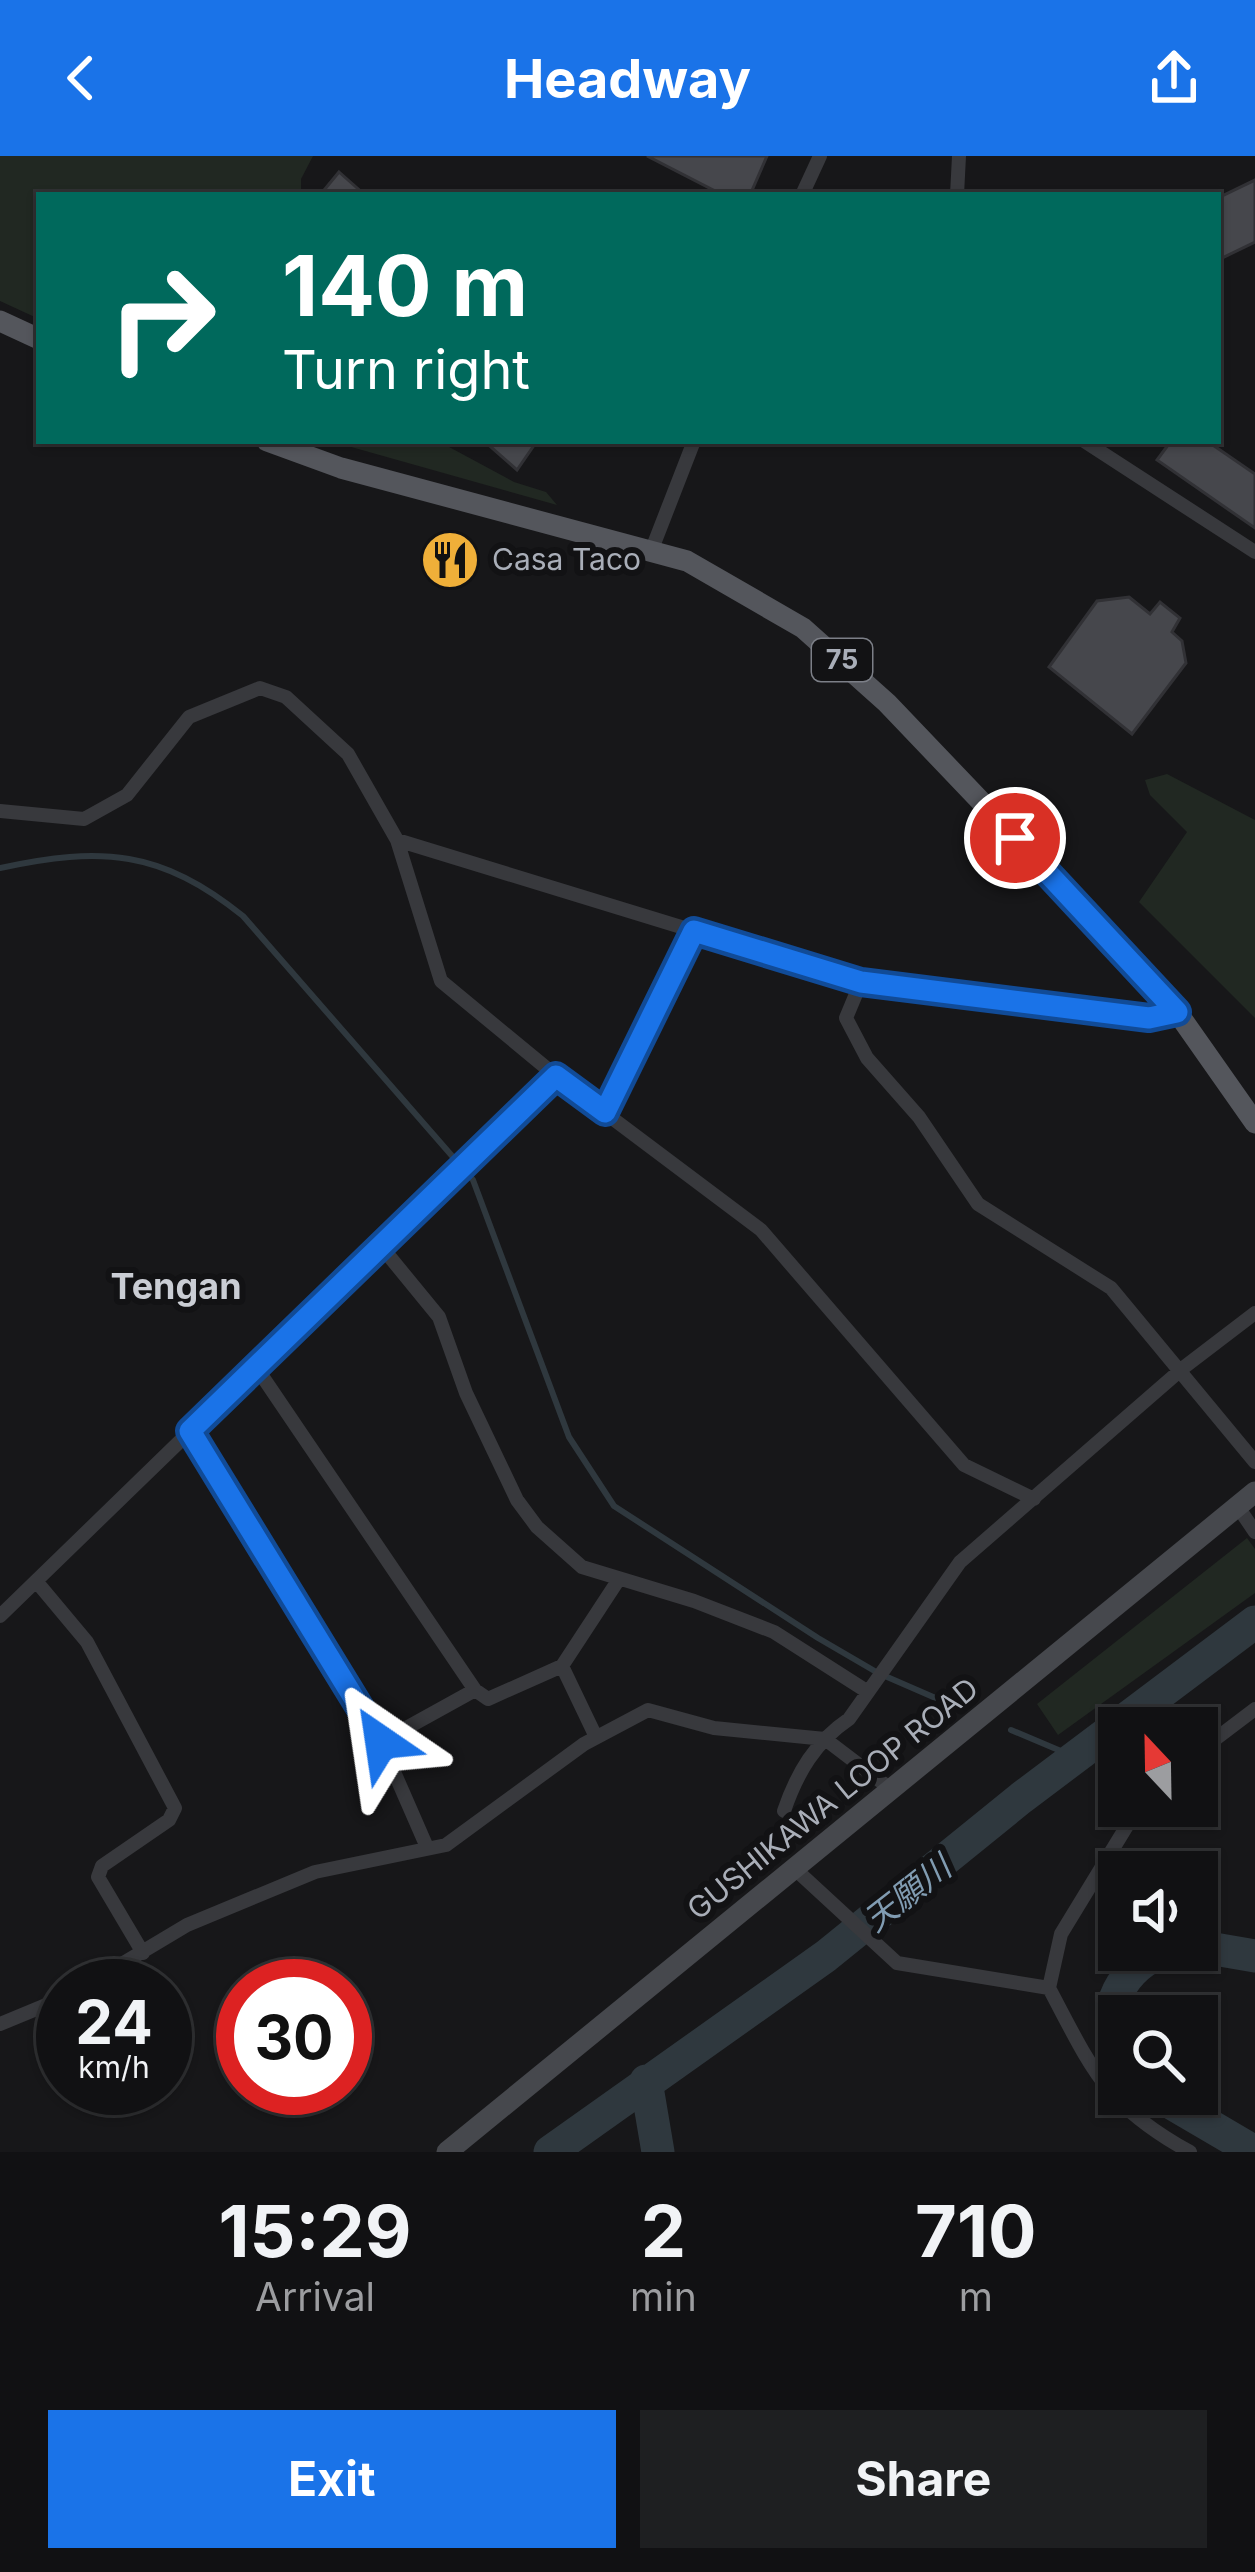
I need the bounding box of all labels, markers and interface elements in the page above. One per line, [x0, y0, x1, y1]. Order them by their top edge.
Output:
icon: back [48, 45, 114, 111]
icon: share [1141, 45, 1207, 111]
text: Headway [504, 46, 751, 111]
text: 140 m [282, 235, 528, 336]
icon: right [84, 240, 240, 396]
text: Turn right [282, 337, 530, 402]
restaurant icon: Casa Taco [419, 529, 481, 591]
place label: Casa Taco [492, 541, 641, 577]
road number: 75 [812, 639, 872, 681]
pin [964, 787, 1066, 889]
icon: arrive [982, 805, 1048, 871]
district label: Tengan [110, 1264, 242, 1308]
street label: GUSHIKAWA LOOP ROAD [680, 1670, 985, 1927]
position arrow [318, 1679, 444, 1805]
north arrow [1098, 1707, 1218, 1827]
map controls [1098, 1707, 1218, 2115]
water label: 天願川 [856, 1845, 961, 1939]
button: sound [1098, 1851, 1218, 1971]
speed limit sign: 30 [216, 1959, 372, 2115]
text: 24 [75, 1986, 153, 2058]
button: search [1098, 1995, 1218, 2115]
text: km/h [78, 2049, 150, 2085]
text: 15:29 [218, 2187, 412, 2274]
text: 2 [641, 2187, 686, 2274]
text: 710 [915, 2187, 1037, 2274]
text: Arrival [255, 2273, 375, 2320]
text: min [630, 2273, 697, 2320]
text: m [959, 2273, 993, 2320]
button: Exit [48, 2410, 616, 2548]
button: Share [640, 2410, 1207, 2548]

